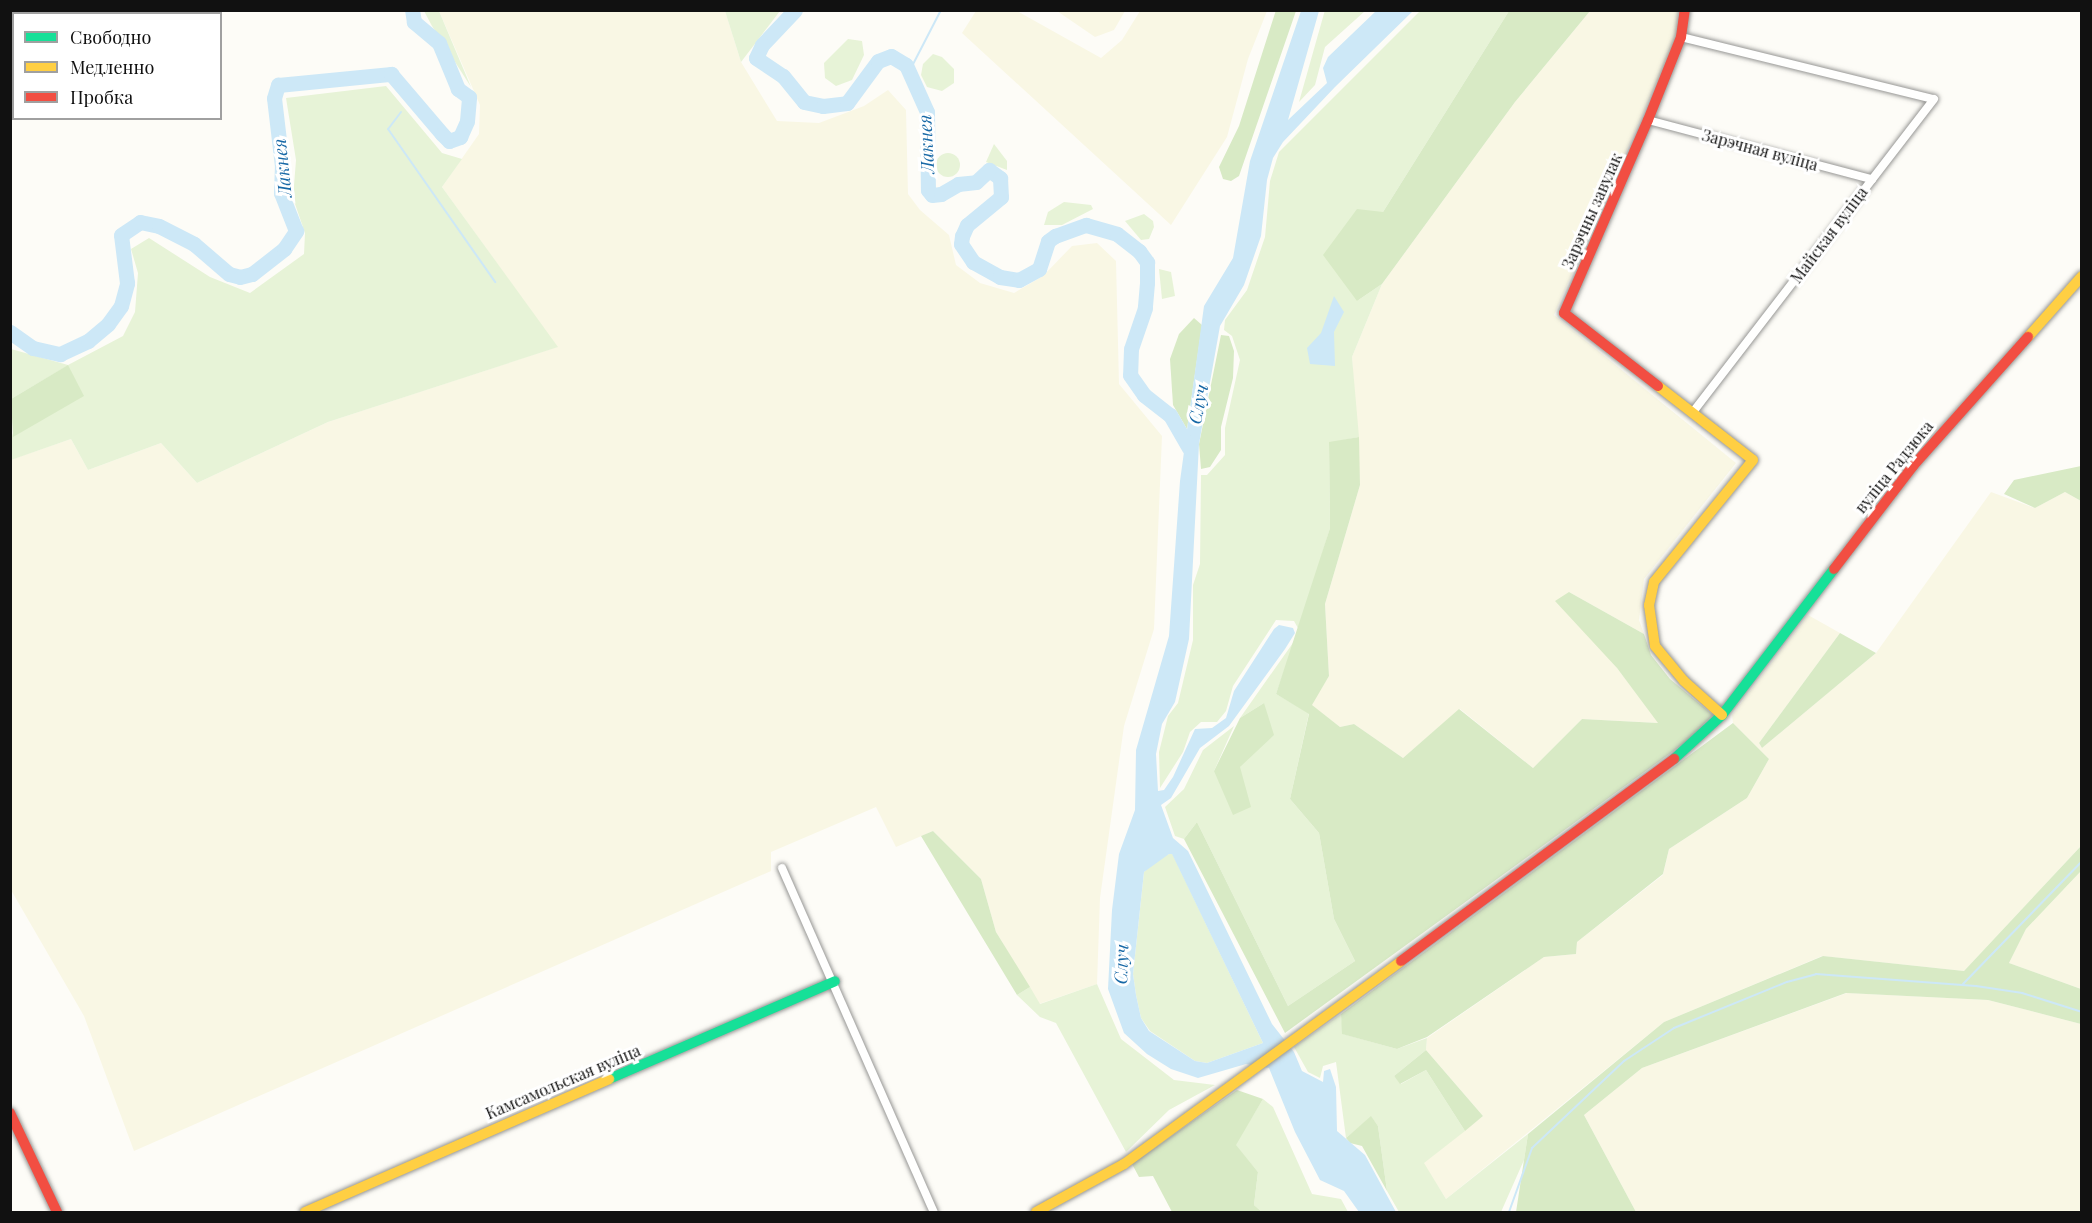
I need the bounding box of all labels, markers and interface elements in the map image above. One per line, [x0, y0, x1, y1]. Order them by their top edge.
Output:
legend [12, 12, 222, 120]
text: Свободно [70, 25, 151, 49]
text: Медленно [70, 55, 154, 79]
text: Пробка [70, 85, 133, 109]
water label: Лакнея [914, 114, 938, 174]
street label: Зарэчная вуліца [1700, 125, 1820, 175]
water label: Лакнея [268, 138, 296, 198]
street label: Зарэчны завулак [1558, 150, 1626, 272]
street label: Майская вуліца [1787, 183, 1871, 287]
water label: Случ [1184, 382, 1212, 426]
street label: вуліца Радзюка [1851, 417, 1937, 517]
water label: Случ [1110, 943, 1132, 985]
street label: Камсамольская вуліца [483, 1041, 643, 1123]

